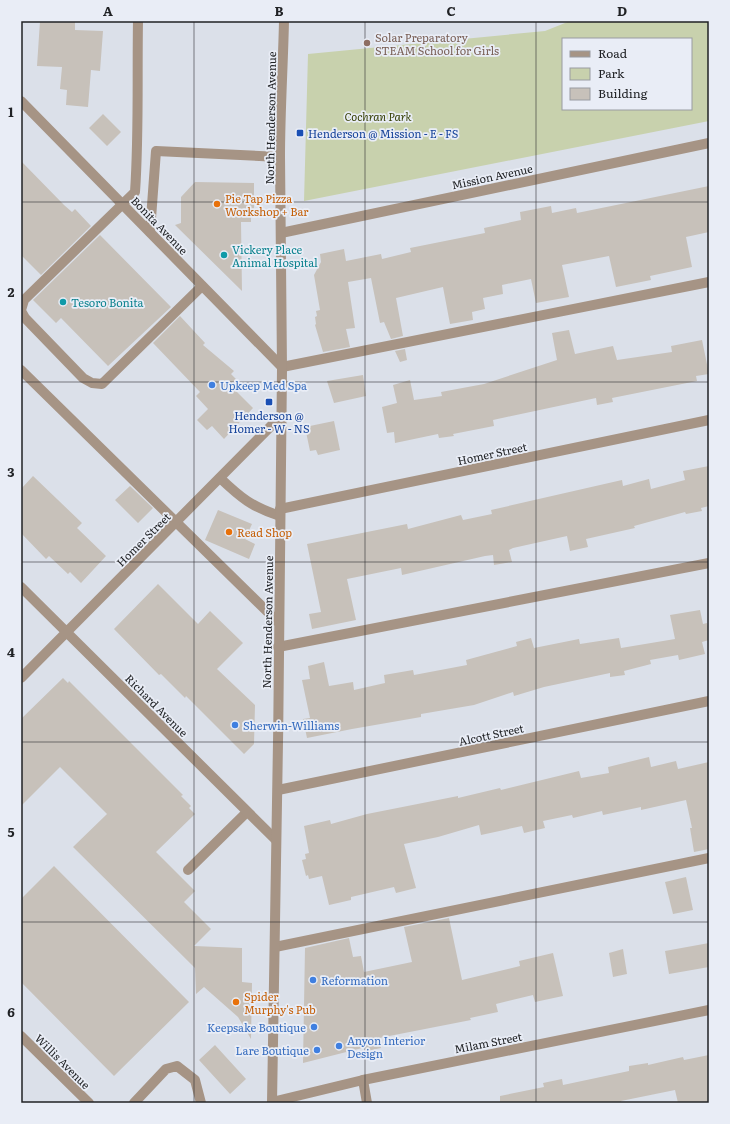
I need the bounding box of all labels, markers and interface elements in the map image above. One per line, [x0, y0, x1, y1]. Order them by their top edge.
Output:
text: A [103, 1, 113, 20]
text: B [275, 1, 284, 20]
text: C [446, 1, 456, 20]
text: D [617, 1, 627, 20]
place label: Solar Preparatory STEAM School for Girls [375, 29, 499, 58]
marker: Solar Preparatory STEAM School for Girls [362, 38, 372, 48]
legend [562, 38, 692, 110]
text: Road [598, 44, 628, 62]
street label: North Henderson Avenue [261, 51, 279, 185]
text: Park [598, 64, 625, 82]
text: Building [598, 84, 648, 102]
text: 1 [8, 102, 14, 121]
park label: Cochran Park [345, 108, 412, 124]
place label: Henderson @ Mission - E - FS [308, 125, 458, 141]
marker: Henderson @ Mission - E - FS [295, 128, 305, 138]
street label: Mission Avenue [450, 160, 534, 192]
place label: Pie Tap Pizza Workshop + Bar [225, 190, 309, 219]
street label: Bonita Avenue [128, 192, 192, 258]
marker: Pie Tap Pizza Workshop + Bar [212, 199, 222, 209]
place label: Vickery Place Animal Hospital [232, 241, 318, 270]
marker: Vickery Place Animal Hospital [219, 250, 229, 260]
text: 2 [8, 282, 15, 301]
place label: Tesoro Bonita [71, 294, 143, 310]
marker: Tesoro Bonita [58, 297, 68, 307]
place label: Upkeep Med Spa [220, 377, 307, 393]
marker: Upkeep Med Spa [207, 380, 217, 390]
marker: Henderson @ Homer - W - NS [264, 397, 274, 407]
place label: Henderson @ Homer - W - NS [228, 407, 310, 436]
street label: Homer Street [456, 438, 529, 468]
text: 3 [7, 462, 15, 481]
street label: Homer Street [112, 508, 174, 570]
place label: Read Shop [237, 524, 292, 540]
marker: Read Shop [224, 527, 234, 537]
street label: North Henderson Avenue [258, 555, 276, 689]
text: 4 [7, 642, 15, 661]
street label: Richard Avenue [122, 670, 192, 740]
place label: Sherwin-Williams [243, 717, 339, 733]
street label: Alcott Street [457, 719, 525, 749]
marker: Sherwin-Williams [230, 720, 240, 730]
text: 5 [7, 822, 15, 841]
place label: Reformation [321, 972, 388, 988]
marker: Reformation [308, 975, 318, 985]
place label: Spider Murphy's Pub [244, 988, 316, 1017]
marker: Spider Murphy's Pub [231, 997, 241, 1007]
text: 6 [7, 1002, 15, 1021]
place label: Keepsake Boutique [207, 1019, 306, 1035]
marker: Keepsake Boutique [309, 1022, 319, 1032]
street label: Milam Street [453, 1028, 524, 1056]
street label: Willis Avenue [32, 1030, 94, 1092]
place label: Anyon Interior Design [347, 1032, 426, 1061]
marker: Anyon Interior Design [334, 1041, 344, 1051]
place label: Lare Boutique [236, 1042, 309, 1058]
marker: Lare Boutique [312, 1045, 322, 1055]

